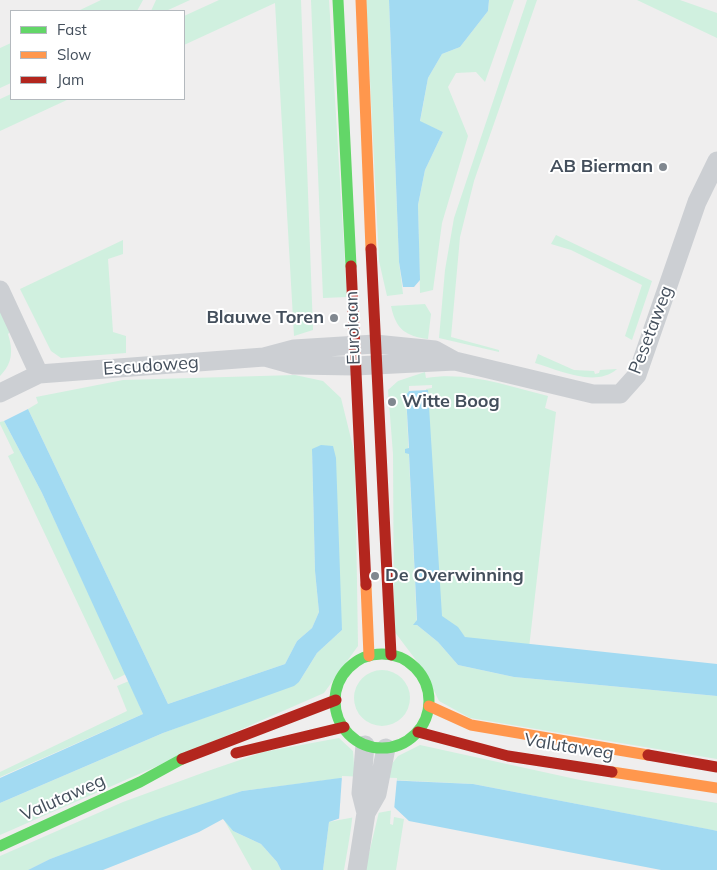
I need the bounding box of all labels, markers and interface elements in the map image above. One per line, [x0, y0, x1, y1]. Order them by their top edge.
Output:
legend [10, 10, 185, 100]
text: Fast [57, 20, 87, 39]
text: Slow [57, 45, 91, 64]
text: Jam [57, 70, 84, 89]
place label: AB Bierman [550, 156, 653, 178]
marker: AB Bierman [657, 161, 669, 173]
street label: Pesetaweg [624, 283, 678, 377]
street label: Eurolaan [341, 291, 365, 365]
place label: Blauwe Toren [206, 307, 324, 329]
marker: Blauwe Toren [328, 312, 340, 324]
street label: Escudoweg [102, 352, 200, 380]
place label: Witte Boog [402, 391, 500, 413]
marker: Witte Boog [386, 396, 398, 408]
place label: De Overwinning [385, 565, 524, 587]
marker: De Overwinning [369, 570, 381, 582]
street label: Valutaweg [523, 729, 615, 765]
street label: Valutaweg [17, 770, 109, 826]

